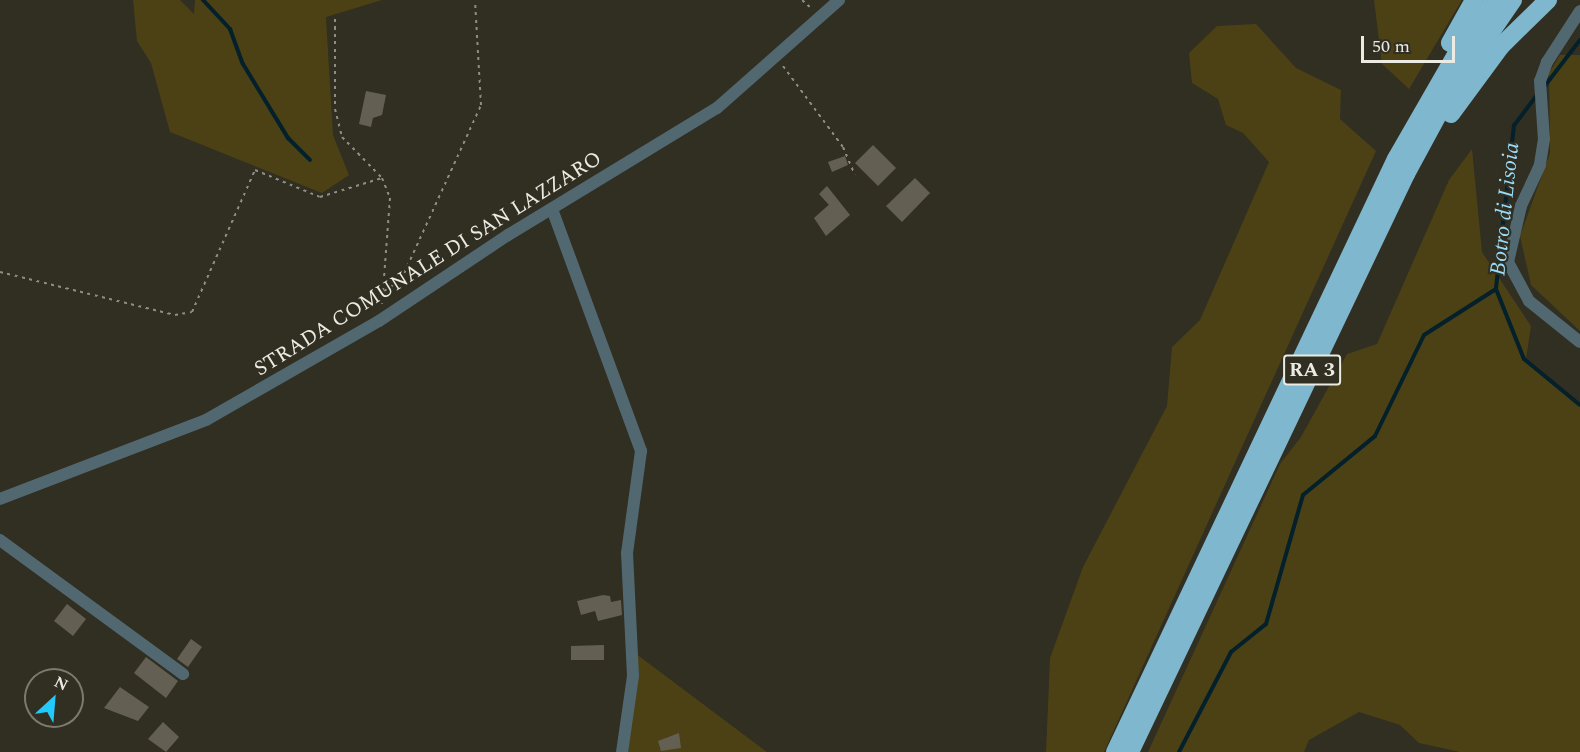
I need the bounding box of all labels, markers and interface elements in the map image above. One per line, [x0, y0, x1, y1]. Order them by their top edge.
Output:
scale bar [1364, 24, 1458, 62]
text: 50 m [1372, 33, 1410, 60]
water label: Botro di Lisoia [1485, 141, 1525, 277]
street label: STRADA COMUNALE DI SAN LAZZARO [250, 146, 606, 382]
road number: RA 3 [1282, 353, 1342, 387]
north arrow [24, 668, 84, 728]
text: N [50, 670, 72, 697]

